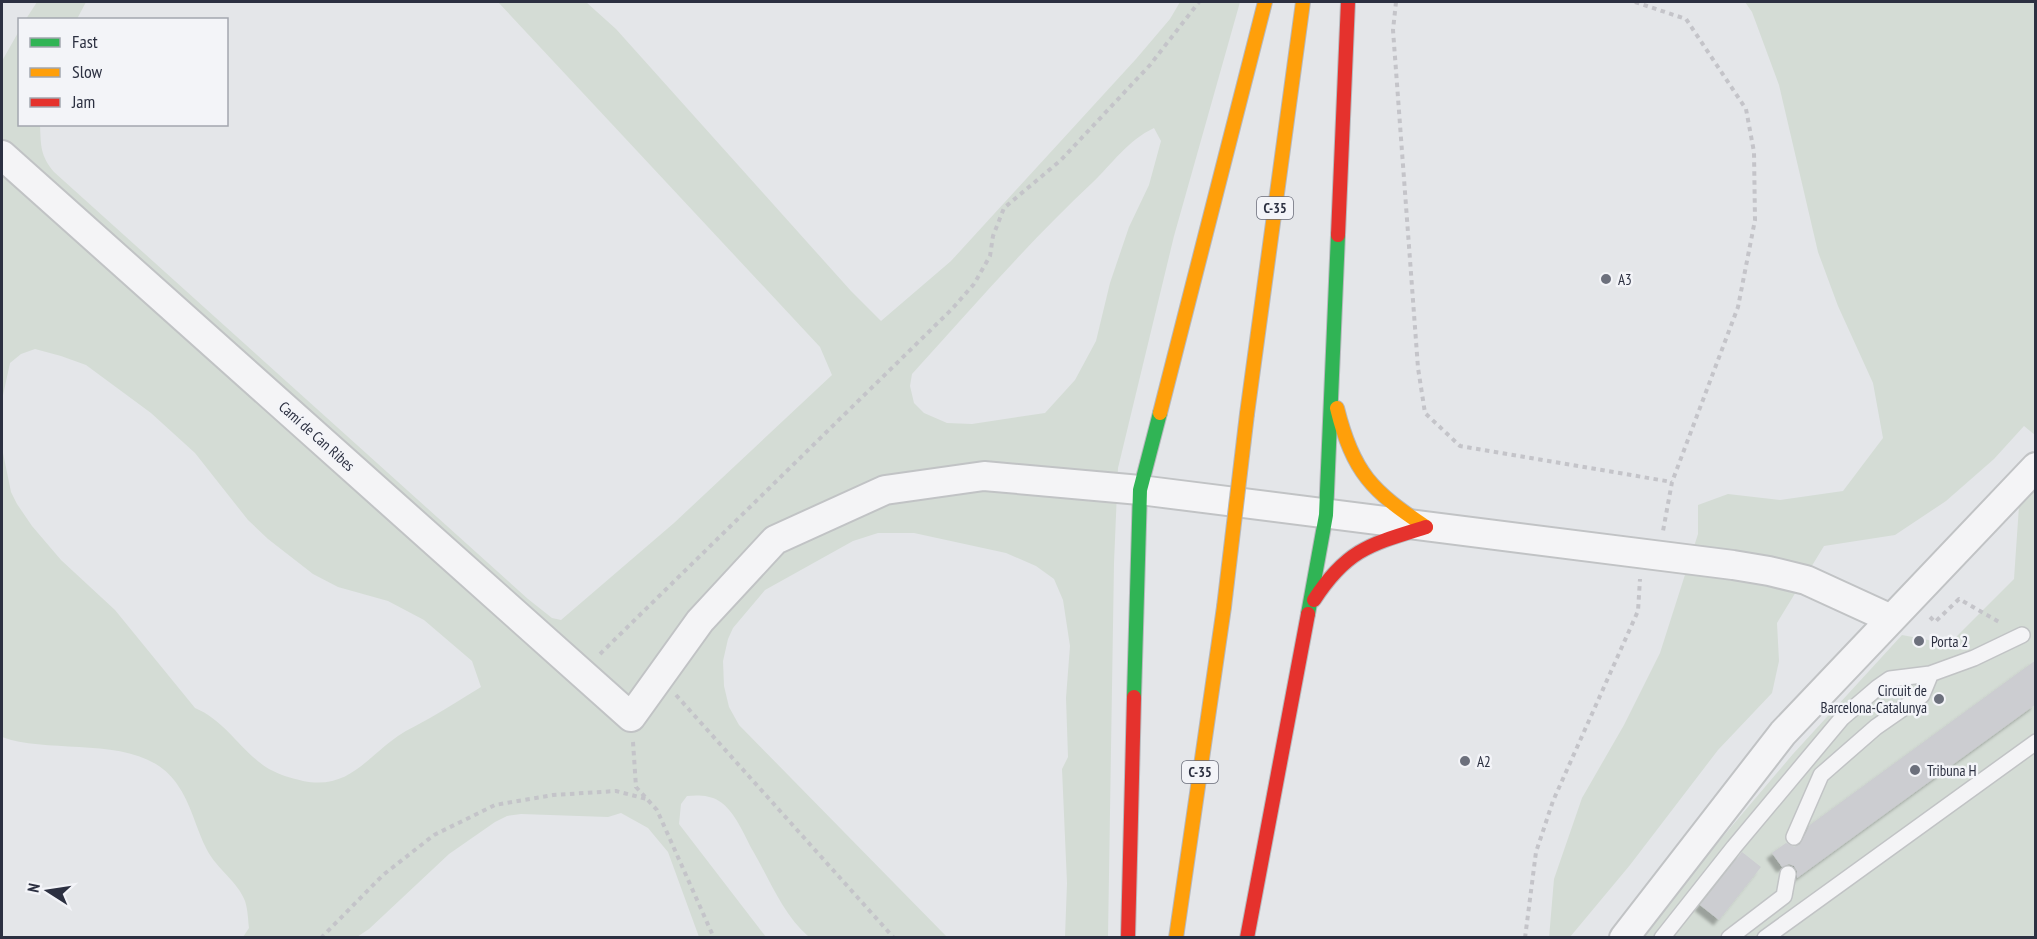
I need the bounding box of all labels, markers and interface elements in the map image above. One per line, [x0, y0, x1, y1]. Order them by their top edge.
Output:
legend [18, 18, 228, 126]
text: Fast [72, 30, 98, 53]
text: Slow [72, 60, 103, 83]
text: Jam [71, 90, 95, 113]
road number: C-35 [1257, 197, 1293, 219]
place label: A3 [1618, 270, 1632, 289]
marker: A3 [1599, 272, 1613, 286]
street label: Camí de Can Ribes [275, 397, 359, 475]
place label: Porta 2 [1931, 632, 1968, 651]
marker: Porta 2 [1912, 634, 1926, 648]
place label: Circuit de Barcelona-Catalunya [1821, 681, 1927, 717]
marker: Circuit de Barcelona-Catalunya [1932, 692, 1946, 706]
place label: A2 [1477, 752, 1491, 771]
marker: A2 [1458, 754, 1472, 768]
road number: C-35 [1182, 761, 1218, 783]
place label: Tribuna H [1927, 761, 1977, 780]
marker: Tribuna H [1908, 763, 1922, 777]
north arrow [18, 861, 78, 921]
text: N [23, 882, 44, 894]

